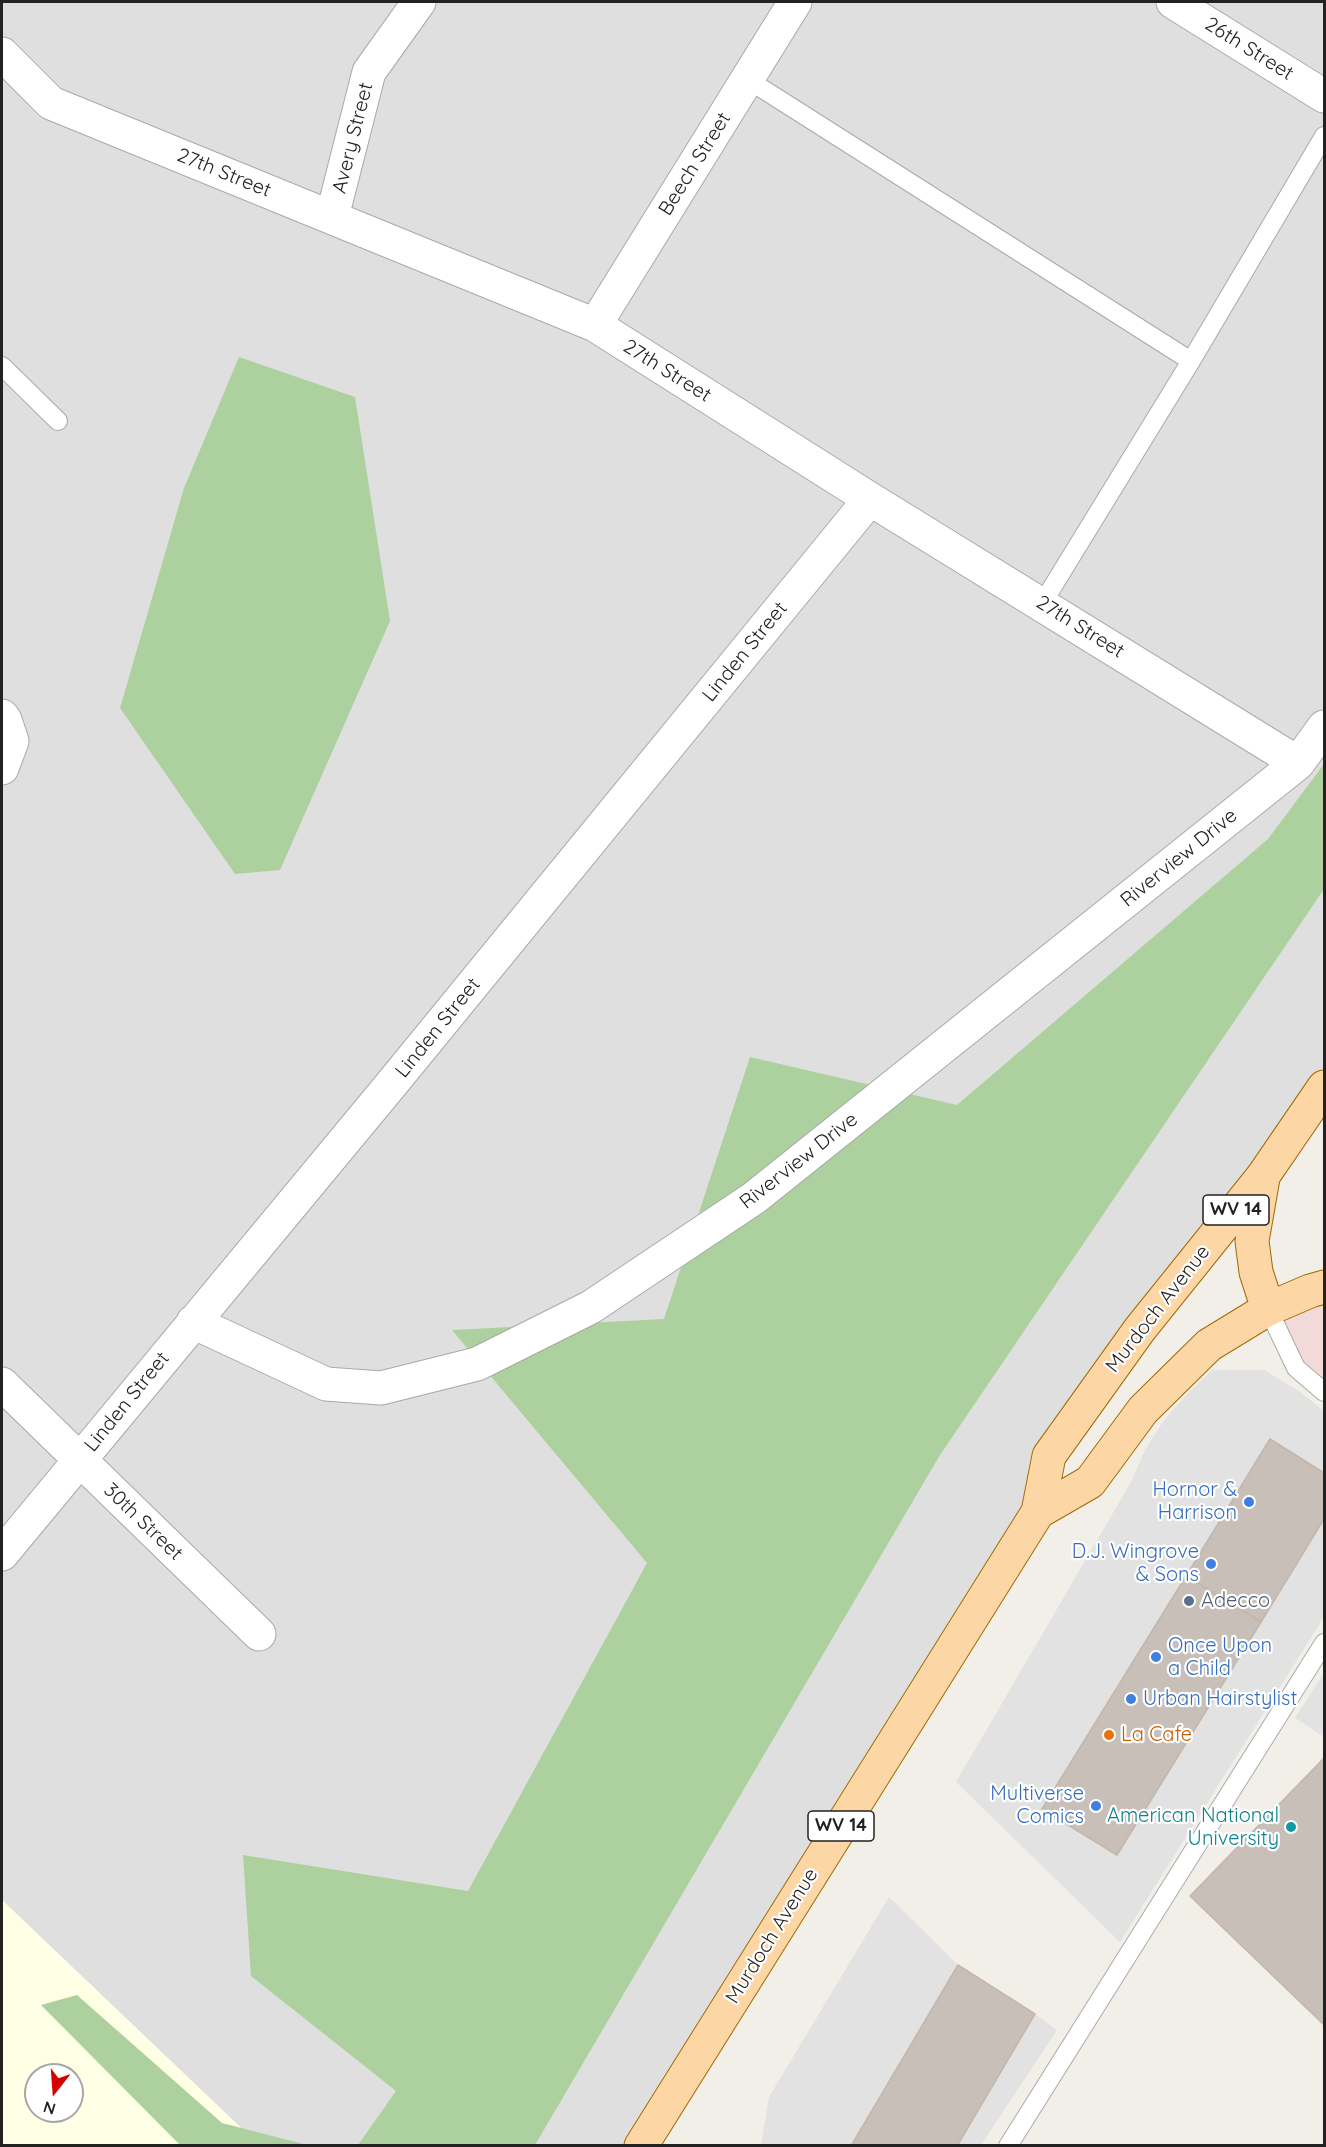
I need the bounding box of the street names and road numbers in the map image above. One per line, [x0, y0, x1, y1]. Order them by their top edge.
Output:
street label: 26th Street [1200, 12, 1298, 86]
street label: Avery Street [328, 80, 378, 196]
street label: Beech Street [654, 108, 736, 220]
street label: 27th Street [174, 143, 274, 203]
street label: 27th Street [619, 335, 715, 407]
street label: 27th Street [1032, 591, 1128, 663]
street label: Linden Street [697, 597, 793, 707]
street label: Riverview Drive [1116, 804, 1242, 912]
street label: Linden Street [390, 973, 486, 1083]
street label: Riverview Drive [735, 1108, 863, 1214]
road number: WV 14 [1203, 1195, 1269, 1225]
street label: Murdoch Avenue [1101, 1241, 1215, 1377]
street label: Linden Street [79, 1347, 175, 1457]
street label: 30th Street [98, 1478, 188, 1566]
road number: WV 14 [808, 1811, 874, 1841]
street label: Murdoch Avenue [721, 1864, 823, 2008]

